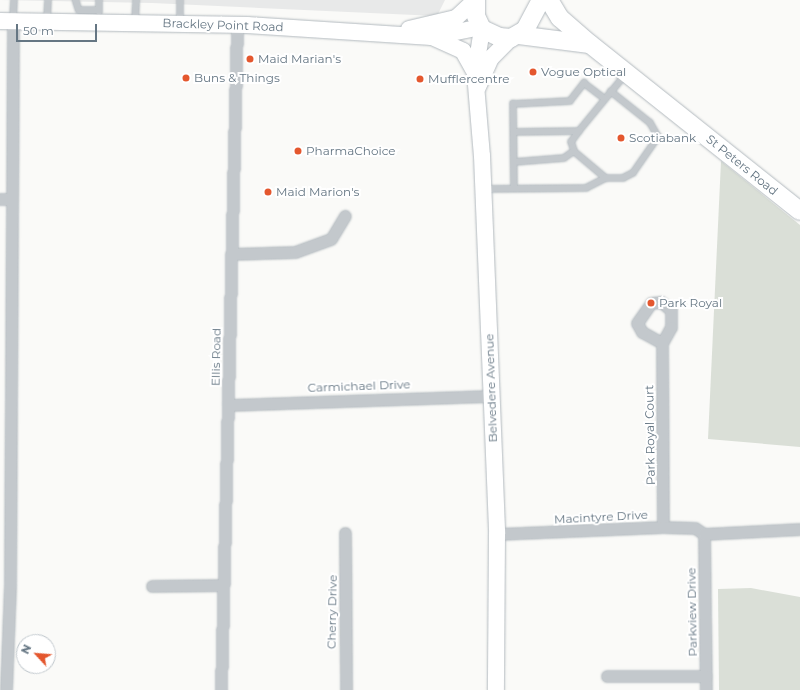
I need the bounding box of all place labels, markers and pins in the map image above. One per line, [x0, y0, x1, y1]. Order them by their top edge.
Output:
place label: Maid Marian's [258, 52, 341, 66]
marker: Maid Marian's [245, 54, 255, 64]
place label: Vogue Optical [541, 65, 626, 79]
marker: Vogue Optical [528, 67, 538, 77]
place label: Buns & Things [194, 71, 280, 85]
place label: Mufflercentre [428, 72, 510, 86]
marker: Buns & Things [181, 73, 191, 83]
marker: Mufflercentre [415, 74, 425, 84]
place label: Scotiabank [629, 131, 696, 145]
marker: Scotiabank [616, 133, 626, 143]
place label: PharmaChoice [306, 144, 396, 158]
marker: PharmaChoice [293, 146, 303, 156]
place label: Maid Marion's [276, 185, 359, 199]
marker: Maid Marion's [263, 187, 273, 197]
place label: Park Royal [659, 296, 722, 310]
marker: Park Royal [646, 298, 656, 308]

